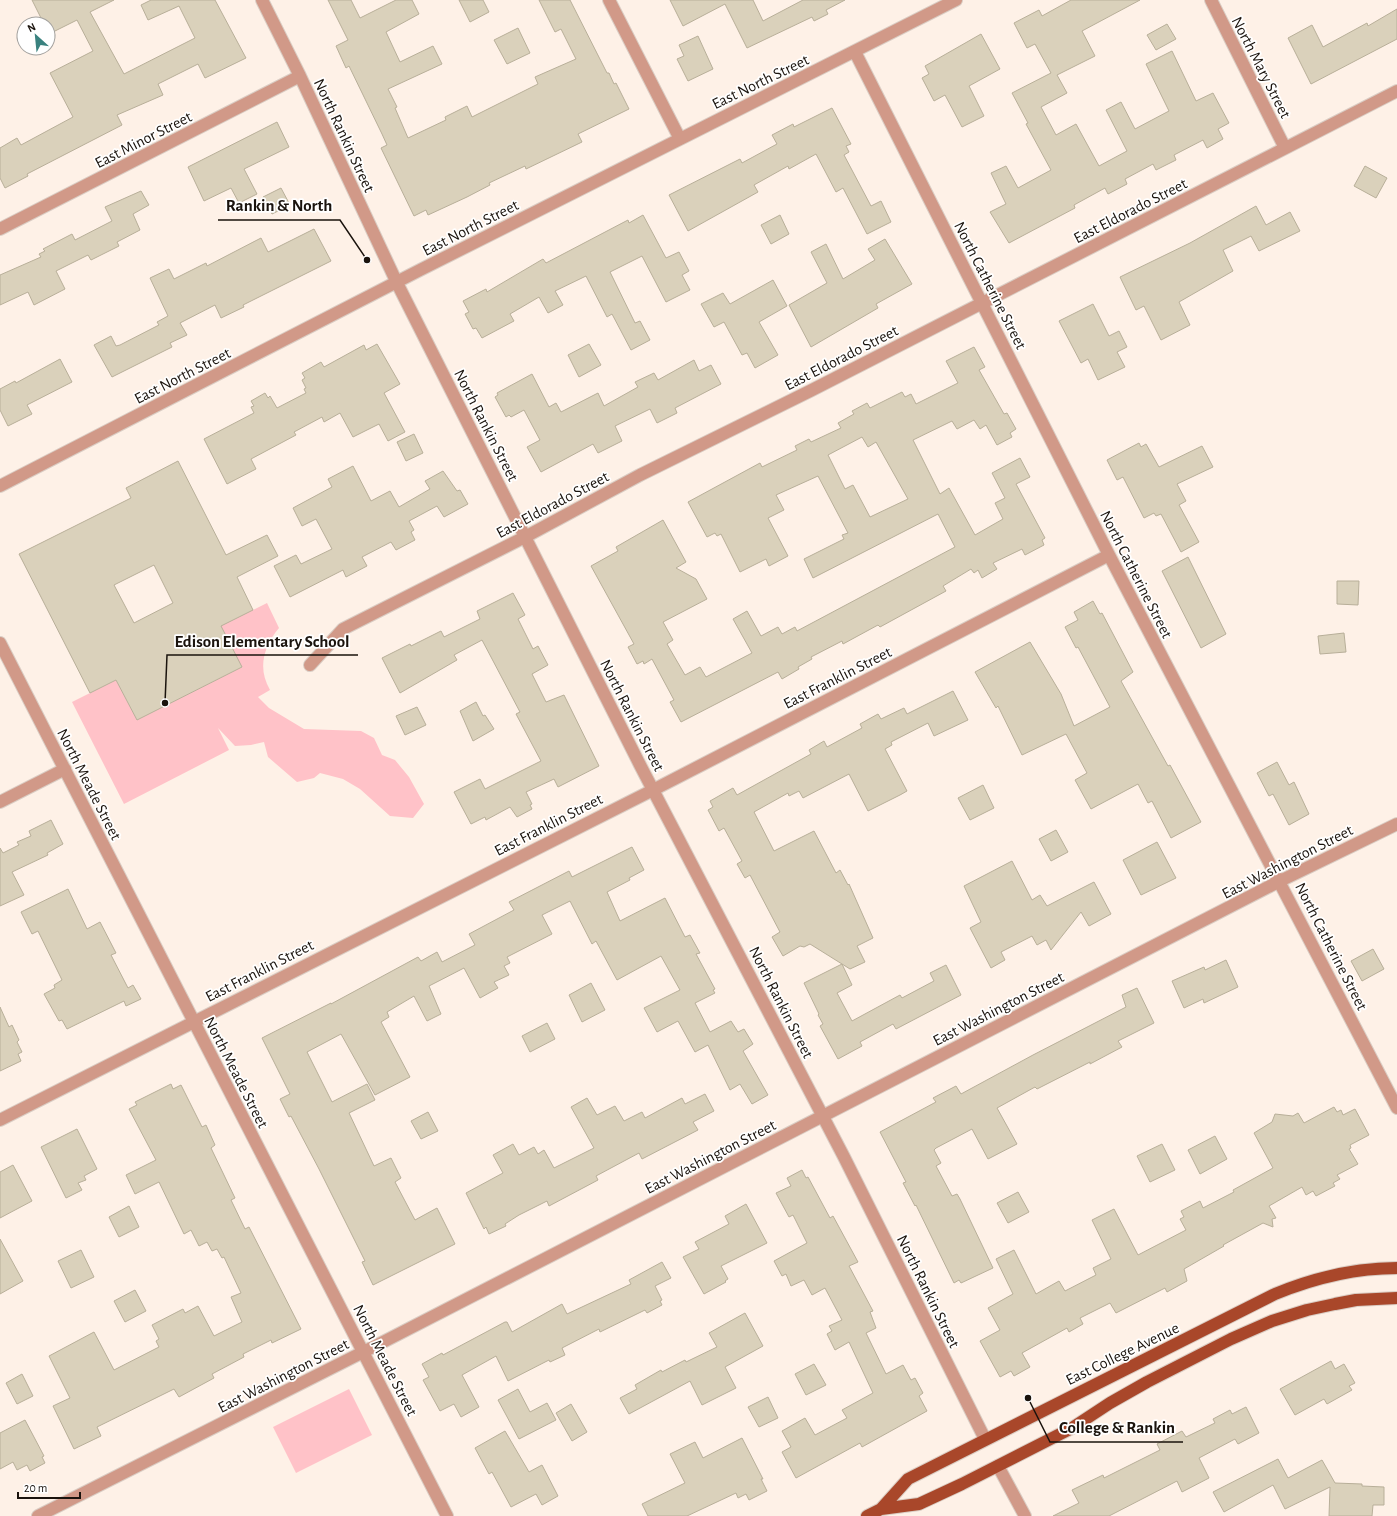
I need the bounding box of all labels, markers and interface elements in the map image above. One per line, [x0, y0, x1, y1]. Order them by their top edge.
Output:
street label: North Mary Street [1228, 14, 1294, 121]
north arrow [16, 16, 56, 56]
text: N [26, 21, 38, 34]
street label: East North Street [709, 52, 811, 112]
street label: North Rankin Street [311, 76, 377, 195]
street label: East Minor Street [92, 109, 194, 171]
street label: East Eldorado Street [1071, 175, 1190, 246]
callout: Rankin & North [218, 191, 340, 220]
text: Rankin & North [226, 197, 332, 214]
street label: East North Street [420, 197, 521, 259]
street label: North Catherine Street [951, 219, 1029, 352]
street label: East Eldorado Street [782, 322, 901, 393]
street label: East North Street [132, 345, 233, 407]
street label: North Rankin Street [451, 367, 521, 484]
street label: East Eldorado Street [494, 468, 611, 541]
street label: North Catherine Street [1097, 508, 1175, 641]
callout: Edison Elementary School [167, 626, 358, 655]
text: Edison Elementary School [174, 633, 350, 651]
street label: East Franklin Street [781, 644, 894, 712]
street label: North Rankin Street [597, 657, 667, 774]
street label: North Meade Street [54, 726, 124, 843]
street label: East Franklin Street [492, 791, 605, 859]
street label: East Washington Street [1219, 822, 1355, 902]
street label: North Catherine Street [1292, 880, 1370, 1013]
street label: East Franklin Street [203, 937, 316, 1005]
street label: North Rankin Street [746, 944, 816, 1061]
street label: East Washington Street [930, 969, 1066, 1049]
street label: North Meade Street [201, 1014, 271, 1131]
street label: East Washington Street [642, 1117, 778, 1197]
street label: North Rankin Street [894, 1233, 962, 1350]
street label: North Meade Street [350, 1302, 420, 1419]
street label: East College Avenue [1063, 1320, 1182, 1388]
street label: East Washington Street [215, 1336, 351, 1416]
callout: College & Rankin [1050, 1413, 1183, 1442]
text: College & Rankin [1059, 1419, 1175, 1436]
scale bar [18, 1474, 80, 1500]
text: 20 m [24, 1482, 47, 1494]

